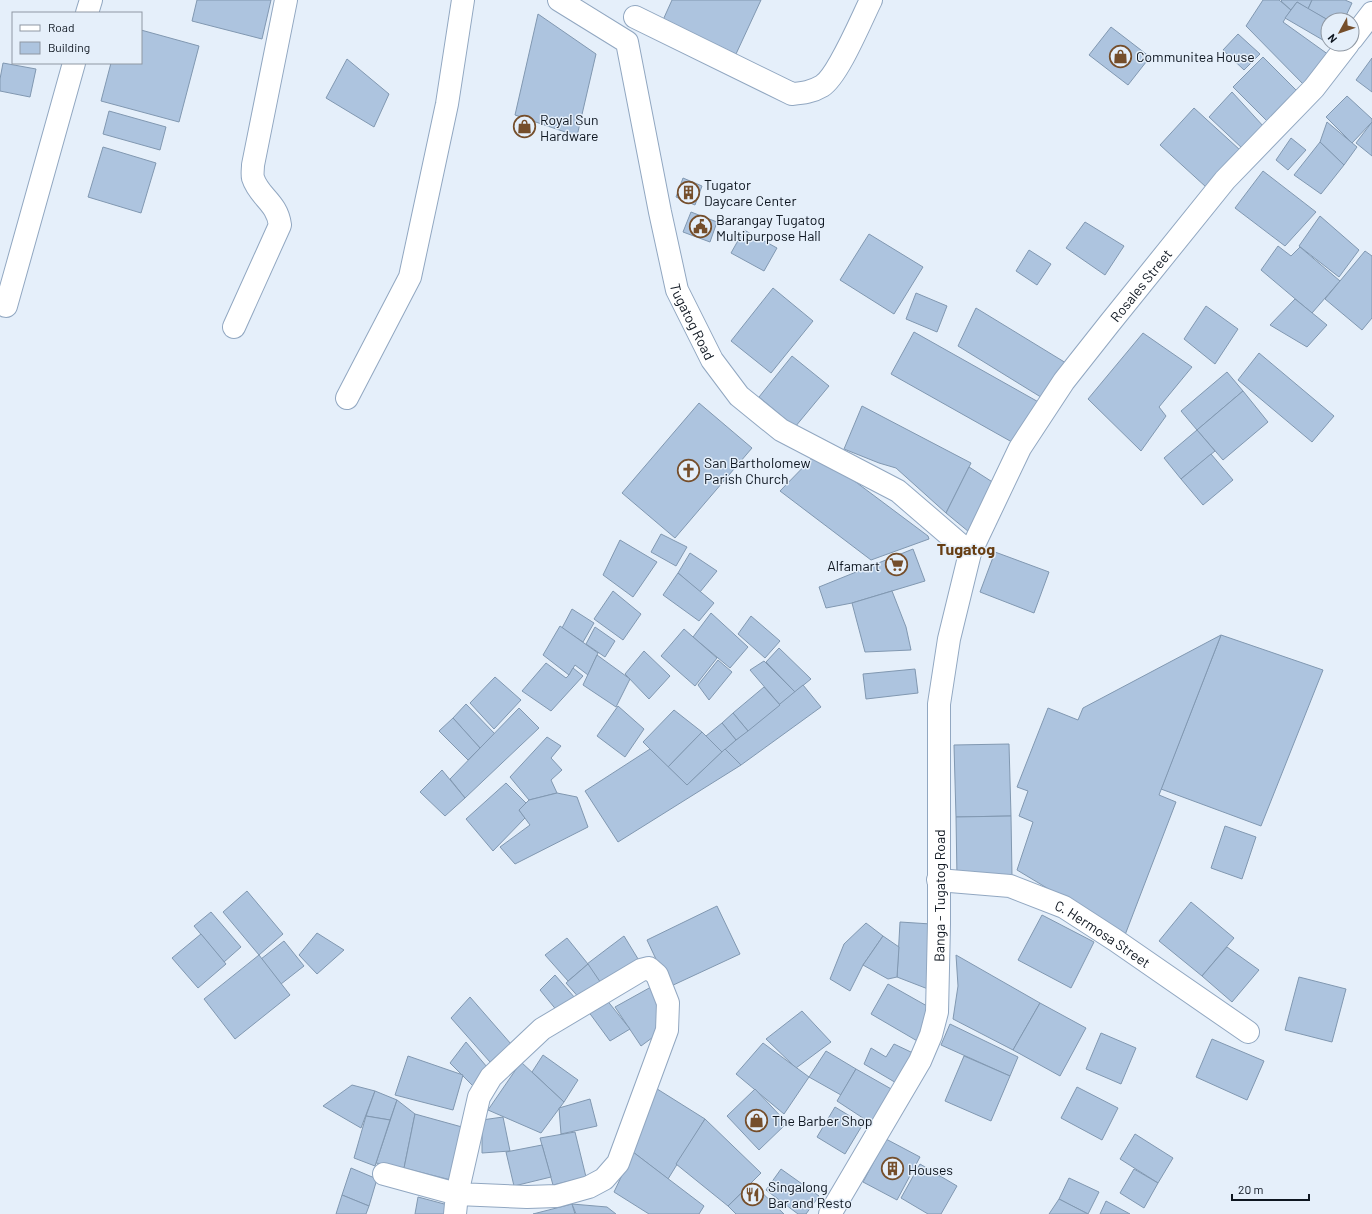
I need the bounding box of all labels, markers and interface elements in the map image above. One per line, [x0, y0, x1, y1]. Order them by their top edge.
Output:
legend [12, 12, 142, 64]
north arrow [1320, 12, 1360, 52]
text: Road [48, 20, 75, 34]
text: N [1325, 32, 1339, 46]
text: Building [48, 40, 90, 54]
shop icon: Communitea House [1107, 43, 1133, 69]
place label: Communitea House [1136, 48, 1255, 65]
place label: Royal Sun Hardware [540, 111, 599, 144]
shop icon: Royal Sun Hardware [511, 114, 537, 140]
place label: Tugator Daycare Center [704, 176, 797, 209]
building icon: Tugator Daycare Center [676, 179, 702, 205]
place label: Barangay Tugatog Multipurpose Hall [716, 211, 825, 244]
public building icon: Barangay Tugatog Multipurpose Hall [687, 214, 713, 240]
street label: Rosales Street [1106, 245, 1175, 325]
street label: Tugatog Road [667, 282, 719, 362]
place label: San Bartholomew Parish Church [704, 454, 811, 487]
church icon: San Bartholomew Parish Church [675, 457, 701, 483]
district label: Tugatog [937, 539, 995, 558]
supermarket icon: Alfamart [883, 552, 909, 578]
place label: Alfamart [827, 557, 880, 574]
street label: Banga - Tugatog Road [930, 829, 948, 962]
street label: C. Hermosa Street [1053, 896, 1154, 971]
shop icon: The Barber Shop [744, 1107, 770, 1133]
place label: The Barber Shop [772, 1112, 873, 1129]
building icon: Houses [879, 1156, 905, 1182]
place label: Houses [908, 1161, 953, 1178]
scale bar [1232, 1176, 1309, 1202]
place label: Singalong Bar and Resto [768, 1178, 852, 1211]
restaurant icon: Singalong Bar and Resto [739, 1181, 765, 1207]
text: 20 m [1238, 1182, 1264, 1196]

